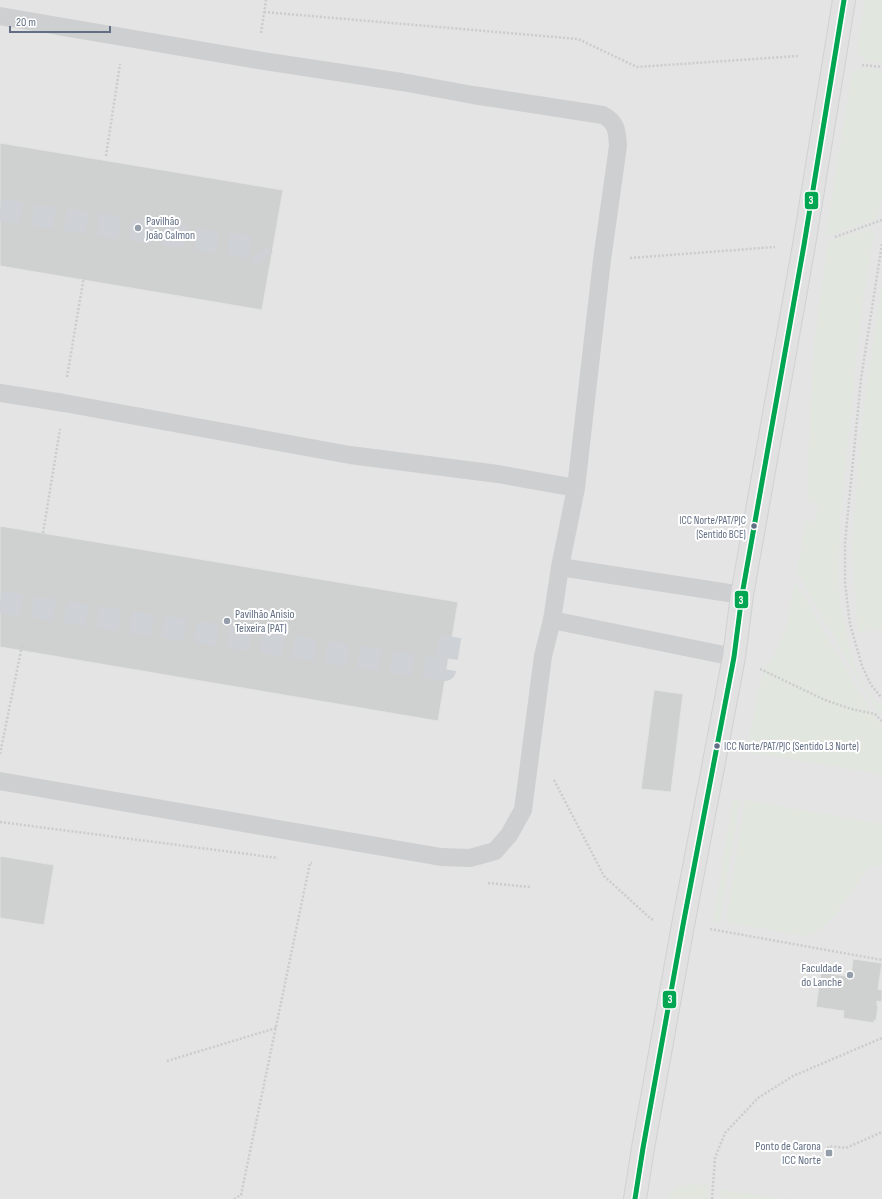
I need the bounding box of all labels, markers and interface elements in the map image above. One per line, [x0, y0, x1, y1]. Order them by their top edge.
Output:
scale bar [10, 8, 110, 34]
text: 20 m [16, 15, 36, 30]
line badge: 3 [804, 191, 819, 210]
text: 3 [809, 194, 814, 207]
place label: Pavilhão João Calmon [145, 214, 195, 243]
marker: Pavilhão João Calmon [133, 223, 143, 233]
place label: ICC Norte/PAT/PJC (Sentido BCE) [679, 514, 746, 541]
marker: ICC Norte/PAT/PJC (Sentido BCE) [749, 521, 759, 531]
line badge: 3 [734, 590, 749, 609]
text: 3 [739, 594, 744, 607]
place label: Pavilhão Anisio Teixeira (PAT) [235, 607, 294, 636]
marker: Pavilhão Anisio Teixeira (PAT) [222, 616, 232, 626]
place label: ICC Norte/PAT/PJC (Sentido L3 Norte) [724, 740, 859, 753]
marker: ICC Norte/PAT/PJC (Sentido L3 Norte) [712, 741, 722, 751]
place label: Faculdade do Lanche [801, 961, 842, 990]
marker: Faculdade do Lanche [845, 970, 855, 980]
line badge: 3 [662, 990, 677, 1009]
text: 3 [668, 993, 673, 1006]
place label: Ponto de Carona ICC Norte [755, 1139, 821, 1168]
marker: Ponto de Carona ICC Norte [824, 1148, 834, 1158]

